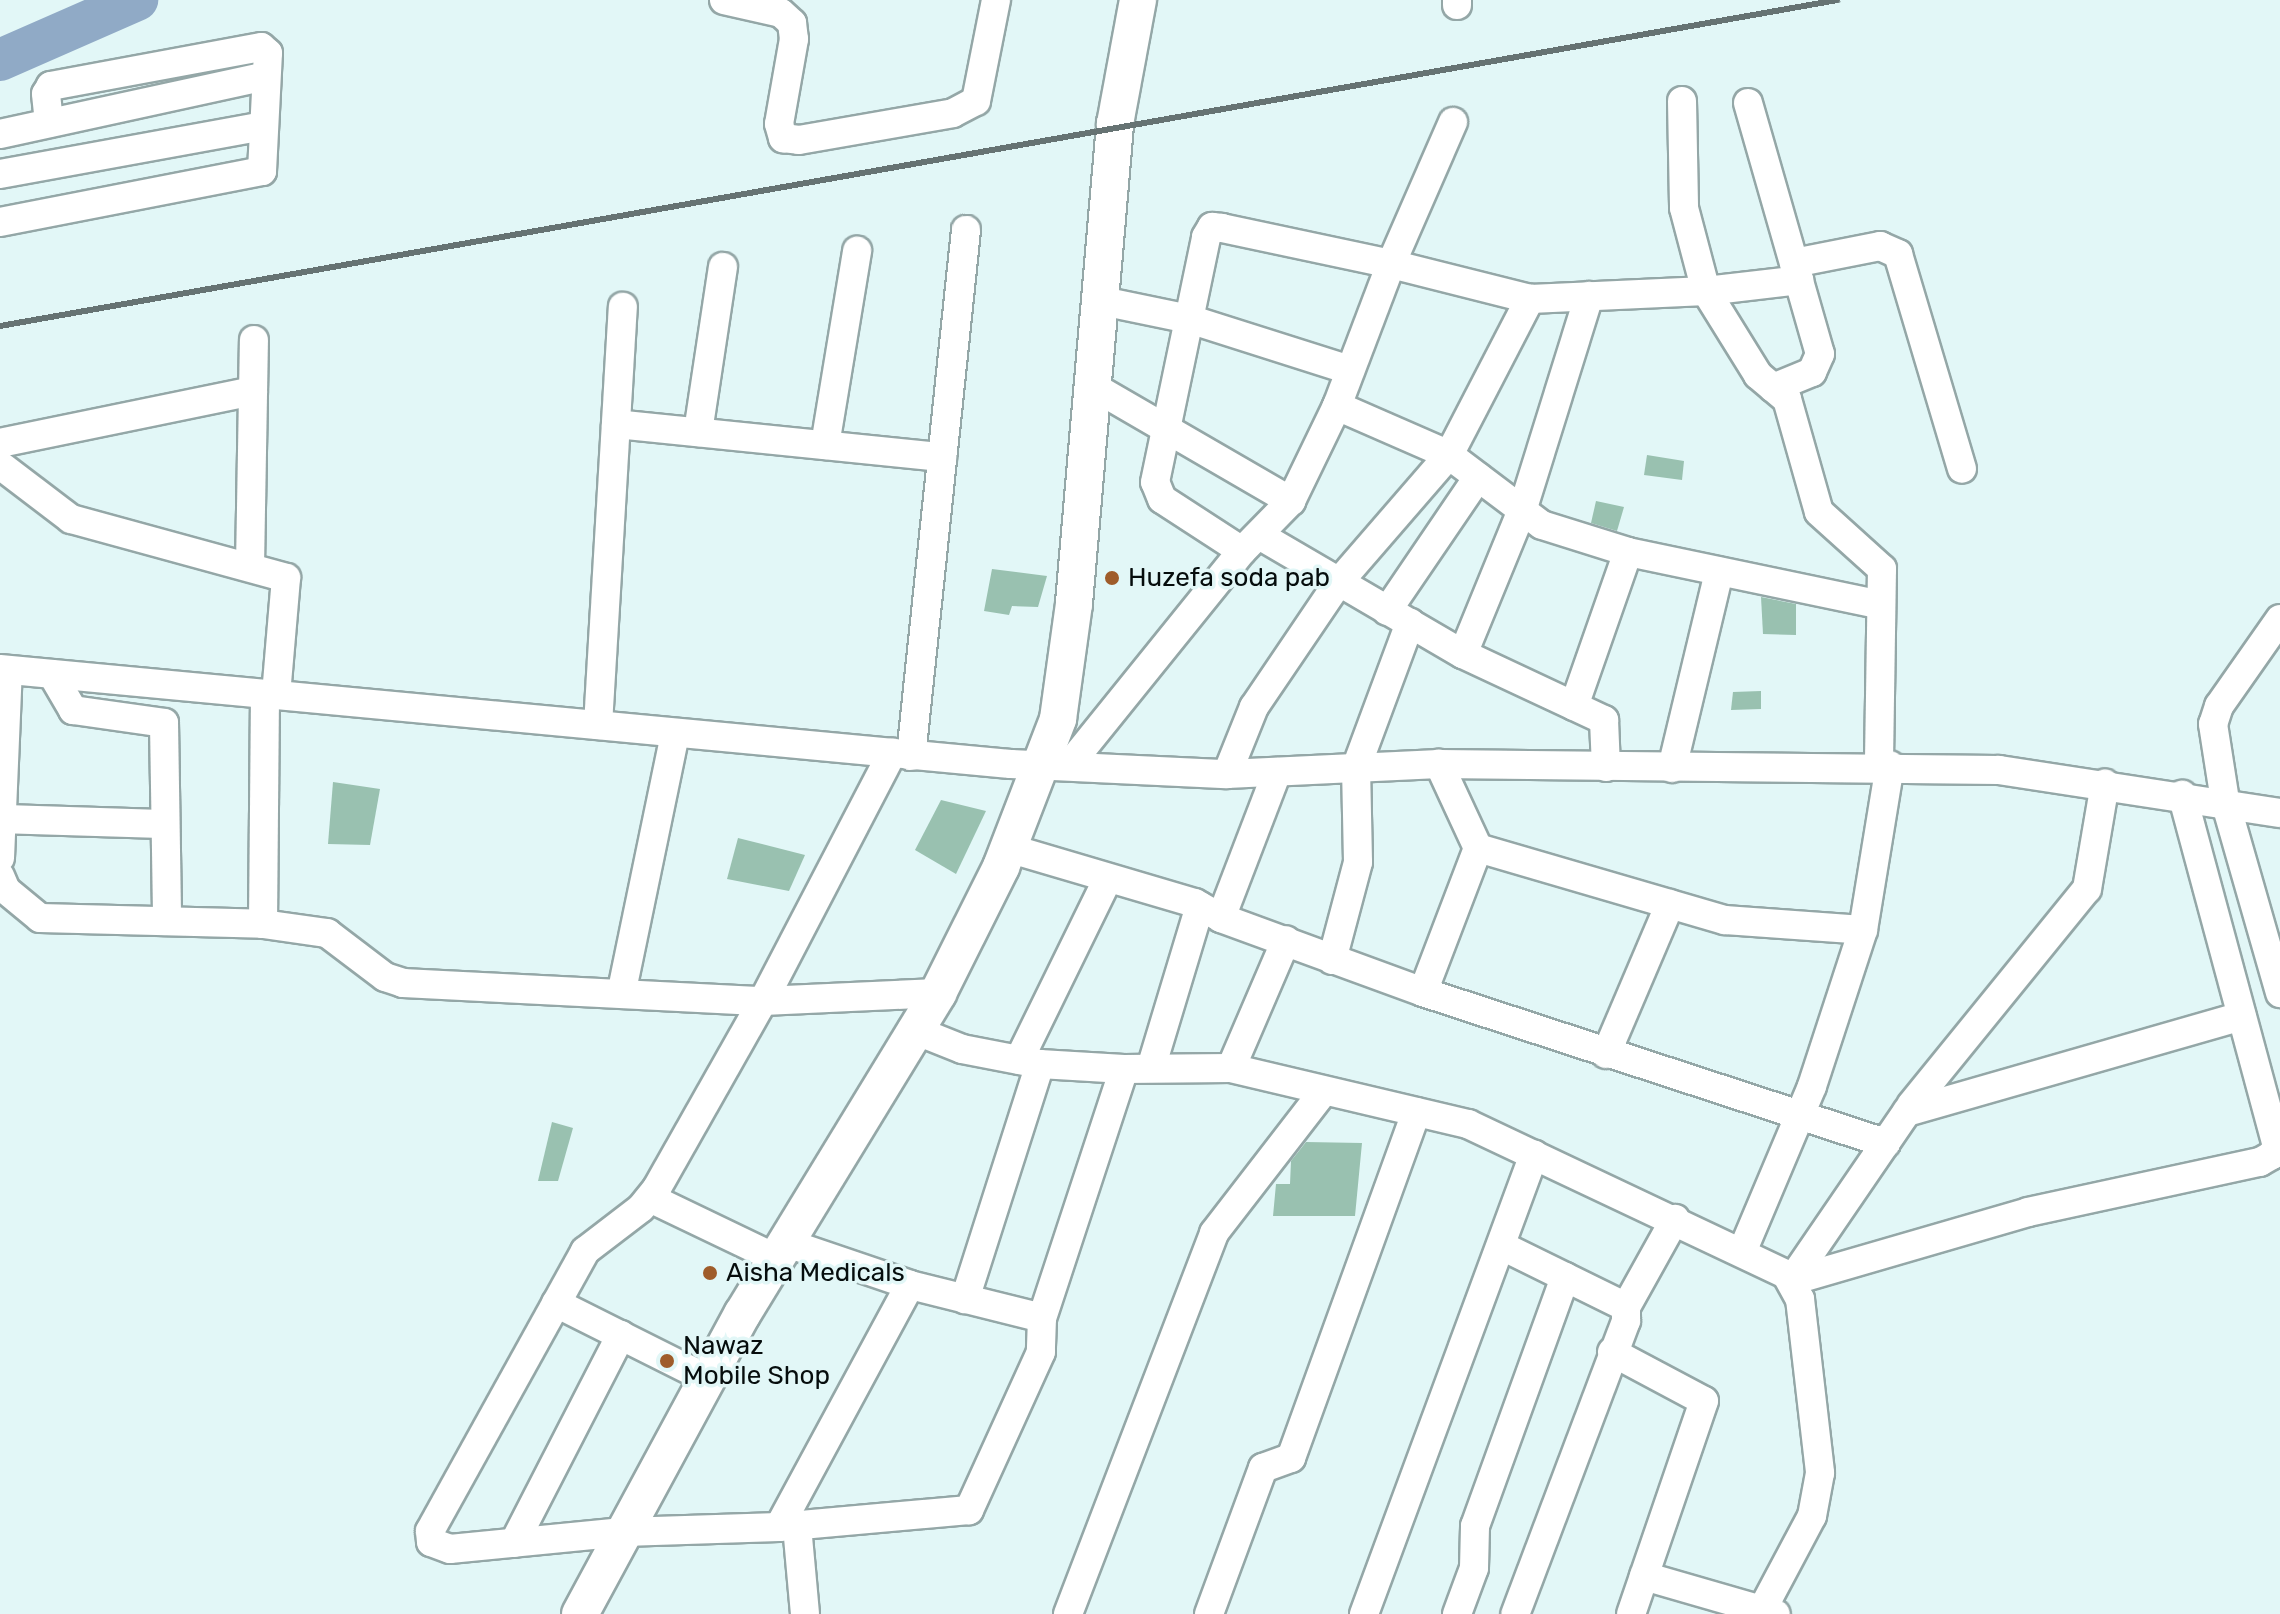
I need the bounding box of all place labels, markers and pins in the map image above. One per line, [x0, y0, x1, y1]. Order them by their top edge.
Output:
place label: Huzefa soda pab [1128, 562, 1330, 594]
marker: Huzefa soda pab [1103, 569, 1121, 587]
place label: Aisha Medicals [726, 1257, 905, 1289]
marker: Aisha Medicals [701, 1264, 719, 1282]
place label: Nawaz Mobile Shop [683, 1330, 830, 1392]
marker: Nawaz Mobile Shop [658, 1352, 676, 1370]

